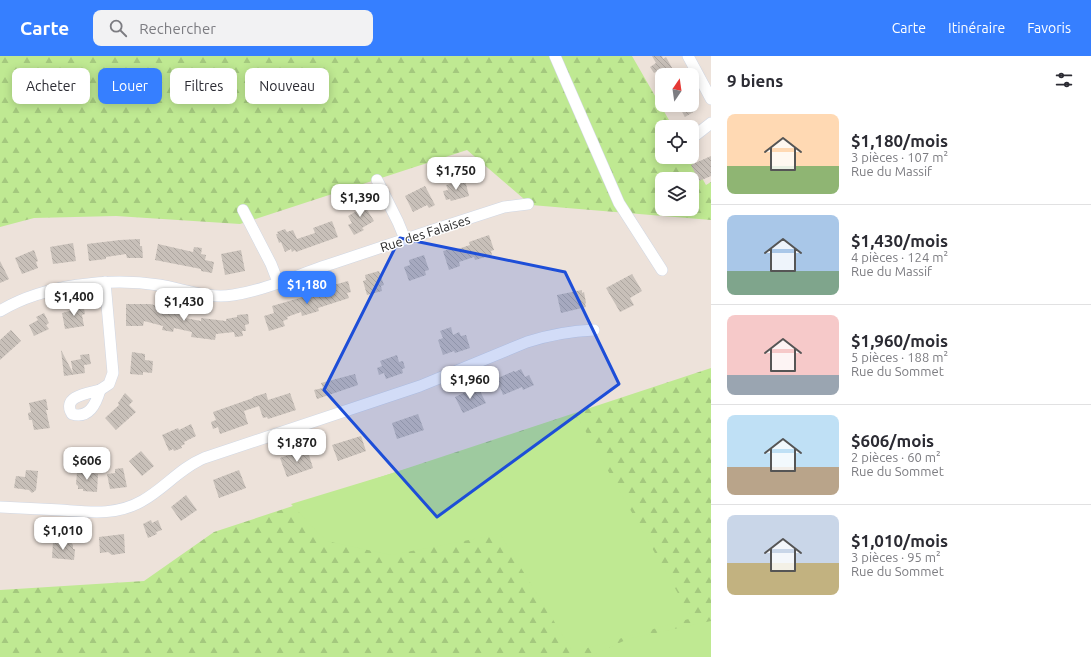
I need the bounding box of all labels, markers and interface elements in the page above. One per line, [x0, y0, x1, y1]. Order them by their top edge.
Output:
search box [93, 10, 373, 46]
text: Carte [20, 17, 69, 39]
icon: search [107, 17, 129, 39]
text: Rechercher [139, 20, 216, 37]
text: Carte [892, 20, 926, 36]
text: Itinéraire [948, 20, 1005, 36]
text: Favoris [1027, 20, 1071, 36]
chip: Acheter [12, 68, 90, 104]
chip: Louer [98, 68, 162, 104]
chip: Filtres [170, 68, 237, 104]
chip: Nouveau [245, 68, 329, 104]
north arrow [655, 68, 699, 112]
map controls [655, 68, 699, 216]
icon: filters [1053, 69, 1075, 91]
text: 9 biens [727, 71, 783, 90]
button: locate [655, 120, 699, 164]
icon: home [759, 130, 807, 178]
text: $1,180/mois [851, 131, 948, 150]
text: 3 pièces · 107 m² [851, 150, 948, 164]
pin: $1,750 [423, 157, 489, 191]
text: $1,750 [436, 163, 476, 177]
text: Rue du Massif [851, 164, 932, 178]
button: layers [655, 172, 699, 216]
pin: $1,390 [327, 184, 393, 218]
text: $1,390 [340, 190, 380, 204]
street label: Rue des Falaises [378, 212, 472, 254]
icon: home [759, 231, 807, 279]
text: $1,430/mois [851, 231, 948, 250]
text: 4 pièces · 124 m² [851, 250, 948, 264]
text: Rue du Massif [851, 264, 932, 278]
pin: $1,180 [274, 271, 340, 305]
text: $1,180 [287, 277, 327, 291]
pin: $1,400 [41, 283, 107, 317]
pin: $1,430 [151, 288, 217, 322]
text: $1,400 [54, 289, 94, 303]
text: $1,430 [164, 294, 204, 308]
icon: home [759, 331, 807, 379]
text: $1,960/mois [851, 331, 948, 350]
text: 5 pièces · 188 m² [851, 350, 948, 364]
text: Rue du Sommet [851, 364, 944, 378]
pin: $1,960 [437, 366, 503, 400]
text: $1,960 [450, 372, 490, 386]
pin: $1,870 [264, 429, 330, 463]
icon: home [759, 431, 807, 479]
text: $606/mois [851, 431, 934, 450]
text: $1,870 [277, 435, 317, 449]
pin: $606 [63, 447, 111, 481]
text: 2 pièces · 60 m² [851, 450, 941, 464]
text: $606 [72, 453, 102, 467]
text: Rue du Sommet [851, 464, 944, 478]
pin: $1,010 [30, 517, 96, 551]
text: $1,010 [43, 523, 83, 537]
icon: home [759, 531, 807, 579]
text: $1,010/mois [851, 531, 948, 550]
text: 3 pièces · 95 m² [851, 550, 941, 564]
text: Rue du Sommet [851, 564, 944, 578]

